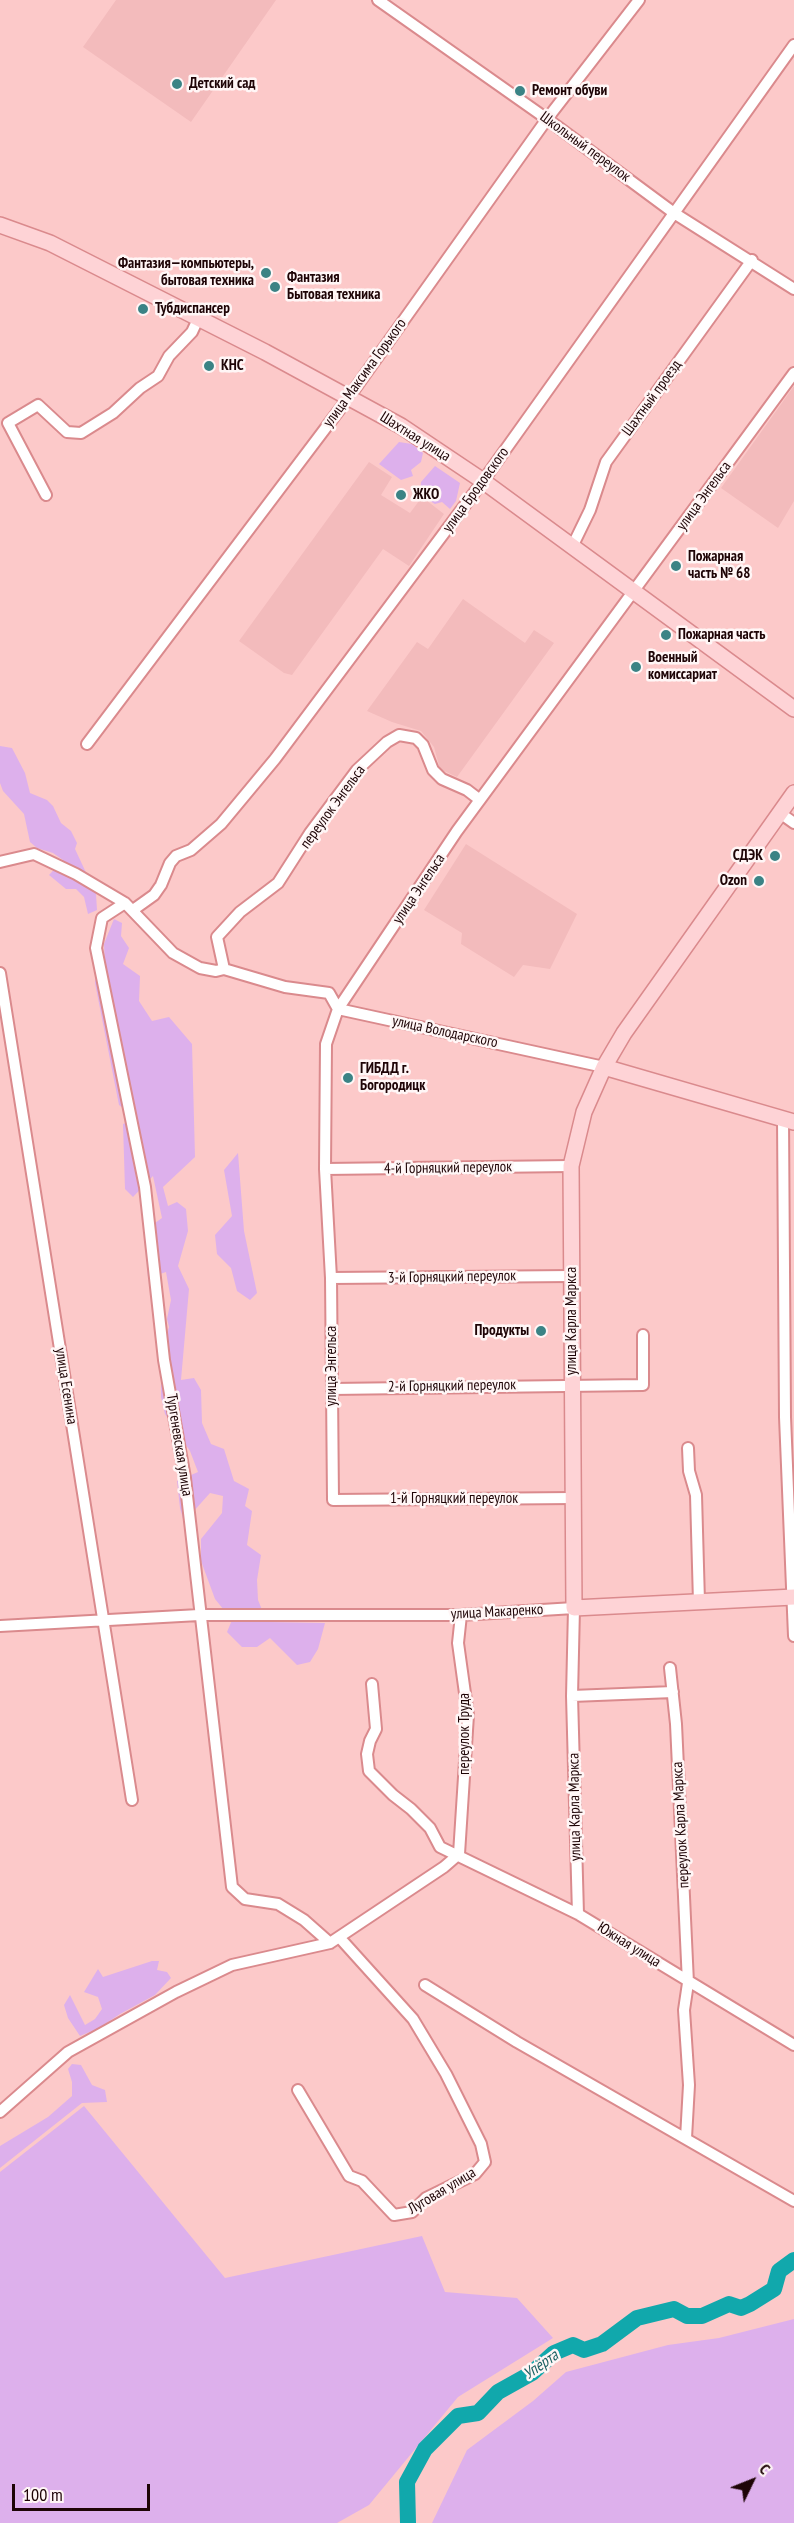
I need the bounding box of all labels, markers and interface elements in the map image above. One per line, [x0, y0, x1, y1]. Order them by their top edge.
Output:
place label: Детский сад [189, 75, 256, 93]
marker: Детский сад [170, 77, 184, 91]
place label: Ремонт обуви [532, 82, 607, 100]
marker: Ремонт обуви [513, 84, 527, 98]
street label: Школьный переулок [536, 108, 634, 186]
place label: Фантазия—компьютеры, бытовая техника [118, 255, 254, 290]
marker: Фантазия—компьютеры, бытовая техника [259, 266, 273, 280]
place label: Фантазия Бытовая техника [287, 269, 380, 304]
marker: Фантазия Бытовая техника [268, 280, 282, 294]
place label: Тубдиспансер [155, 300, 230, 318]
marker: Тубдиспансер [136, 302, 150, 316]
street label: улица Максима Горького [320, 315, 410, 431]
place label: КНС [221, 357, 244, 375]
street label: Шахтный проезд [618, 357, 686, 439]
marker: КНС [202, 359, 216, 373]
street label: Шахтная улица [376, 408, 454, 466]
street label: улица Бродовского [439, 444, 513, 536]
street label: улица Энгельса [673, 458, 735, 534]
place label: ЖКО [413, 486, 439, 504]
marker: ЖКО [394, 488, 408, 502]
place label: Пожарная часть № 68 [688, 548, 750, 583]
marker: Пожарная часть № 68 [669, 559, 683, 573]
place label: Пожарная часть [678, 626, 765, 644]
marker: Пожарная часть [659, 628, 673, 642]
place label: Военный комиссариат [648, 649, 717, 684]
marker: Военный комиссариат [629, 660, 643, 674]
street label: переулок Энгельса [297, 762, 369, 852]
place label: СДЭК [733, 847, 763, 865]
marker: СДЭК [768, 849, 782, 863]
street label: улица Энгельса [389, 851, 449, 927]
place label: Ozon [720, 872, 747, 890]
marker: Ozon [752, 874, 766, 888]
street label: улица Володарского [391, 1012, 499, 1052]
place label: ГИБДД г. Богородицк [360, 1060, 425, 1095]
marker: ГИБДД г. Богородицк [341, 1071, 355, 1085]
street label: 4-й Горняцкий переулок [384, 1158, 512, 1178]
street label: 3-й Горняцкий переулок [388, 1267, 516, 1287]
street label: улица Карла Маркса [563, 1267, 581, 1375]
place label: Продукты [474, 1322, 529, 1340]
marker: Продукты [534, 1324, 548, 1338]
street label: улица Энгельса [323, 1326, 341, 1406]
street label: улица Есенина [51, 1346, 81, 1426]
street label: 2-й Горняцкий переулок [388, 1376, 516, 1396]
street label: Тургеневская улица [162, 1393, 196, 1497]
street label: 1-й Горняцкий переулок [390, 1490, 518, 1508]
street label: улица Макаренко [450, 1601, 544, 1623]
street label: переулок Труда [456, 1693, 474, 1775]
street label: улица Карла Маркса [565, 1753, 585, 1861]
street label: переулок Карла Маркса [669, 1761, 693, 1889]
street label: Южная улица [594, 1919, 664, 1971]
street label: Луговая улица [405, 2164, 479, 2218]
water label: Упёрта [520, 2346, 562, 2384]
north arrow [722, 2451, 782, 2511]
text: С [755, 2459, 775, 2478]
scale bar [15, 2472, 153, 2510]
text: 100 m [23, 2483, 63, 2506]

